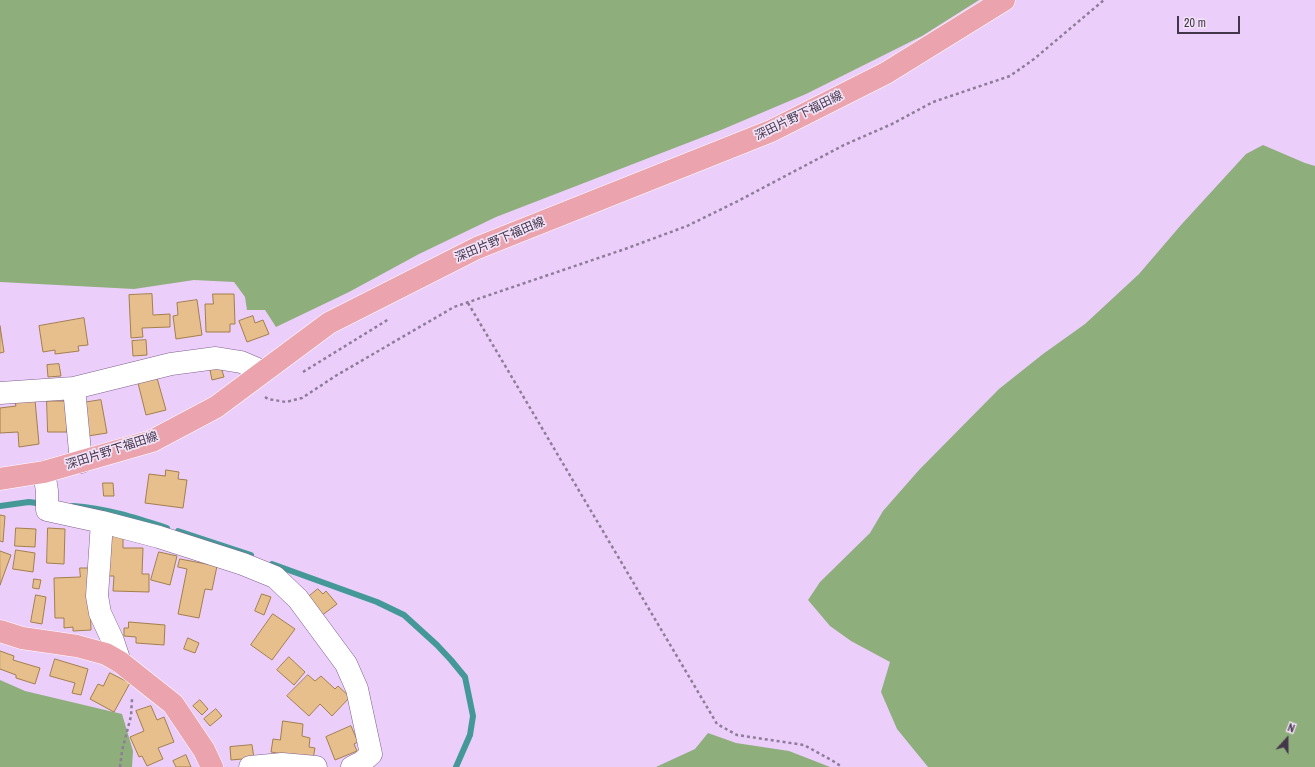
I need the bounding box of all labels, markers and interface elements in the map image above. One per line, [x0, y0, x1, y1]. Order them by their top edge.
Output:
scale bar [1179, 8, 1242, 34]
text: 20 m [1184, 15, 1206, 31]
street label: 深田片野下福田線 [753, 88, 845, 144]
street label: 深田片野下福田線 [453, 215, 547, 265]
street label: 深田片野下福田線 [64, 429, 160, 473]
north arrow [1267, 719, 1307, 759]
text: N [1286, 720, 1297, 735]

